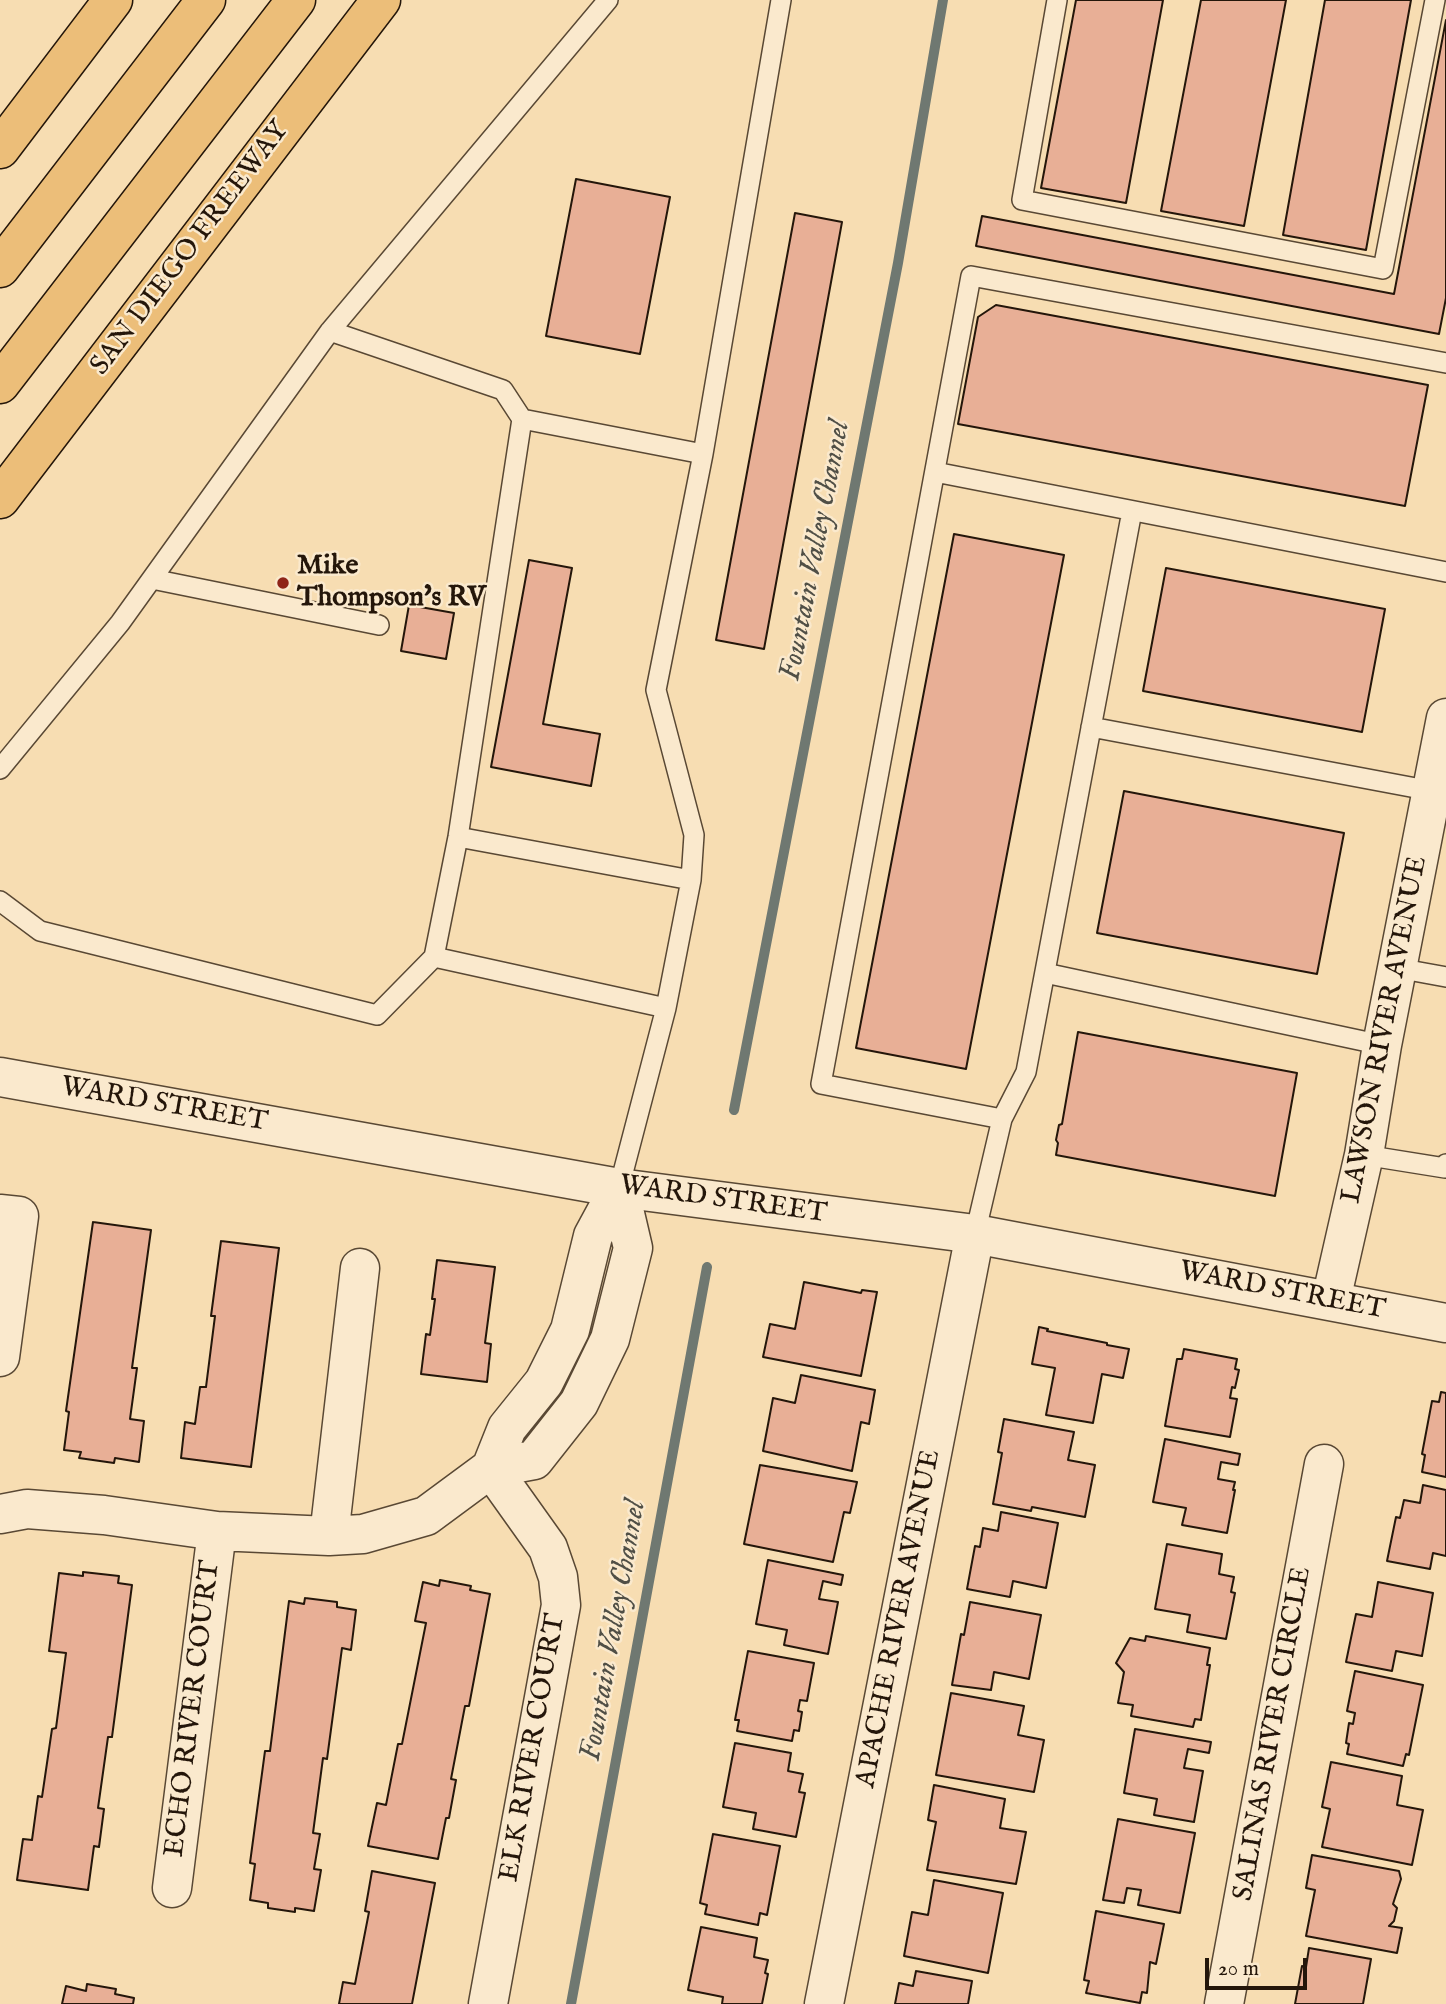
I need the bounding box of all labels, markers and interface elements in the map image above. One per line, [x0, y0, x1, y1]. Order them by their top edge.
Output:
street label: SAN DIEGO FREEWAY [85, 115, 297, 383]
water label: Fountain Valley Channel [774, 418, 860, 684]
place label: Mike Thompson's RV [297, 550, 486, 616]
marker: Mike Thompson's RV [275, 575, 291, 591]
street label: LAWSON RIVER AVENUE [1336, 854, 1436, 1206]
street label: WARD STREET [58, 1071, 270, 1141]
street label: WARD STREET [617, 1170, 829, 1232]
street label: WARD STREET [1176, 1256, 1388, 1328]
street label: APACHE RIVER AVENUE [851, 1447, 949, 1791]
water label: Fountain Valley Channel [574, 1498, 656, 1764]
street label: ECHO RIVER COURT [159, 1559, 229, 1859]
street label: SALINAS RIVER CIRCLE [1228, 1564, 1320, 1904]
street label: ELK RIVER COURT [494, 1611, 574, 1885]
scale bar [1208, 1944, 1310, 1988]
text: 20 m [1218, 1956, 1259, 1983]

